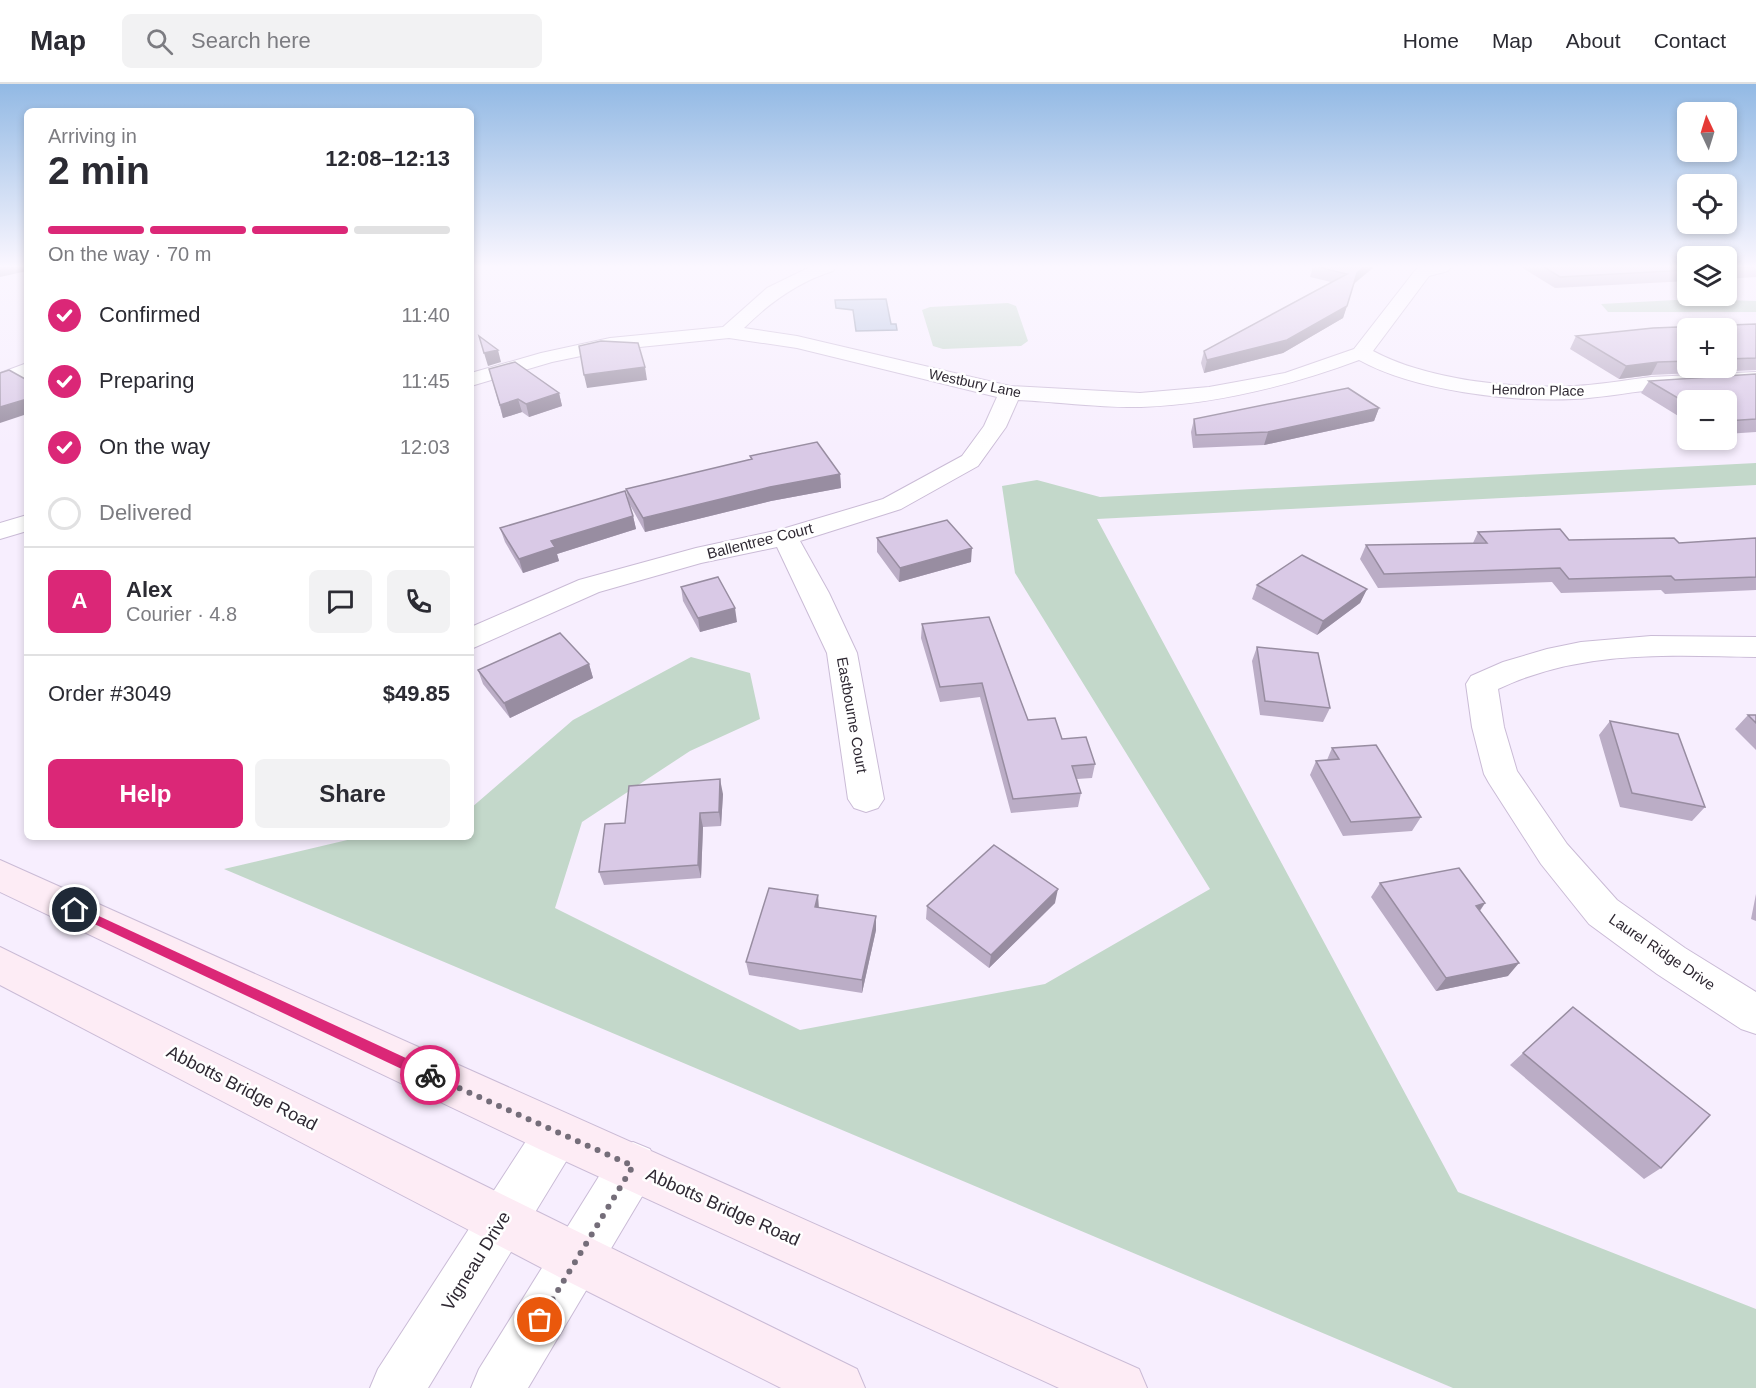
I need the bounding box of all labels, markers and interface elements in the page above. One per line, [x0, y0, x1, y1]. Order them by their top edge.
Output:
search box [122, 14, 542, 68]
text: Map [30, 25, 86, 56]
icon: search [143, 25, 176, 58]
text: Search here [191, 28, 311, 53]
text: Home [1403, 29, 1459, 52]
text: Map [1492, 29, 1533, 52]
text: About [1566, 29, 1621, 52]
text: Contact [1654, 29, 1726, 52]
north arrow [1677, 102, 1737, 162]
map controls [1677, 102, 1737, 450]
text: Arriving in [48, 125, 137, 147]
text: 12:08–12:13 [325, 146, 450, 171]
text: 2 min [48, 149, 150, 192]
button: locate [1677, 174, 1737, 234]
text: On the way · 70 m [48, 243, 211, 265]
button: layers [1677, 246, 1737, 306]
icon: check [48, 299, 81, 332]
text: Confirmed [99, 302, 200, 327]
text: 11:40 [401, 304, 450, 326]
button: + [1677, 318, 1737, 378]
icon: check [48, 365, 81, 398]
street label: Westbury Lane [927, 365, 1023, 401]
text: Preparing [99, 368, 194, 393]
text: 11:45 [401, 370, 450, 392]
street label: Hendron Place [1492, 381, 1585, 399]
button: − [1677, 390, 1737, 450]
icon: check [48, 431, 81, 464]
text: On the way [99, 434, 210, 459]
text: 12:03 [400, 436, 450, 458]
text: Delivered [99, 500, 192, 525]
street label: Ballentree Court [705, 519, 815, 562]
button: chat [309, 570, 372, 633]
button: phone [387, 570, 450, 633]
text: Alex [126, 577, 172, 602]
text: A [72, 588, 87, 613]
text: Courier · 4.8 [126, 603, 237, 625]
street label: Eastbourne Court [834, 656, 871, 775]
text: Order #3049 [48, 681, 172, 706]
text: $49.85 [383, 681, 450, 706]
button: Help [48, 759, 243, 828]
button: Share [255, 759, 450, 828]
pin [49, 884, 100, 935]
icon: home [58, 893, 91, 926]
street label: Laurel Ridge Drive [1606, 910, 1719, 993]
street label: Abbotts Bridge Road [163, 1041, 321, 1135]
courier [400, 1045, 460, 1105]
icon: bike [414, 1059, 447, 1092]
street label: Abbotts Bridge Road [643, 1164, 803, 1250]
street label: Vigneau Drive [438, 1208, 514, 1314]
pin [514, 1294, 565, 1345]
icon: bag [523, 1303, 556, 1336]

